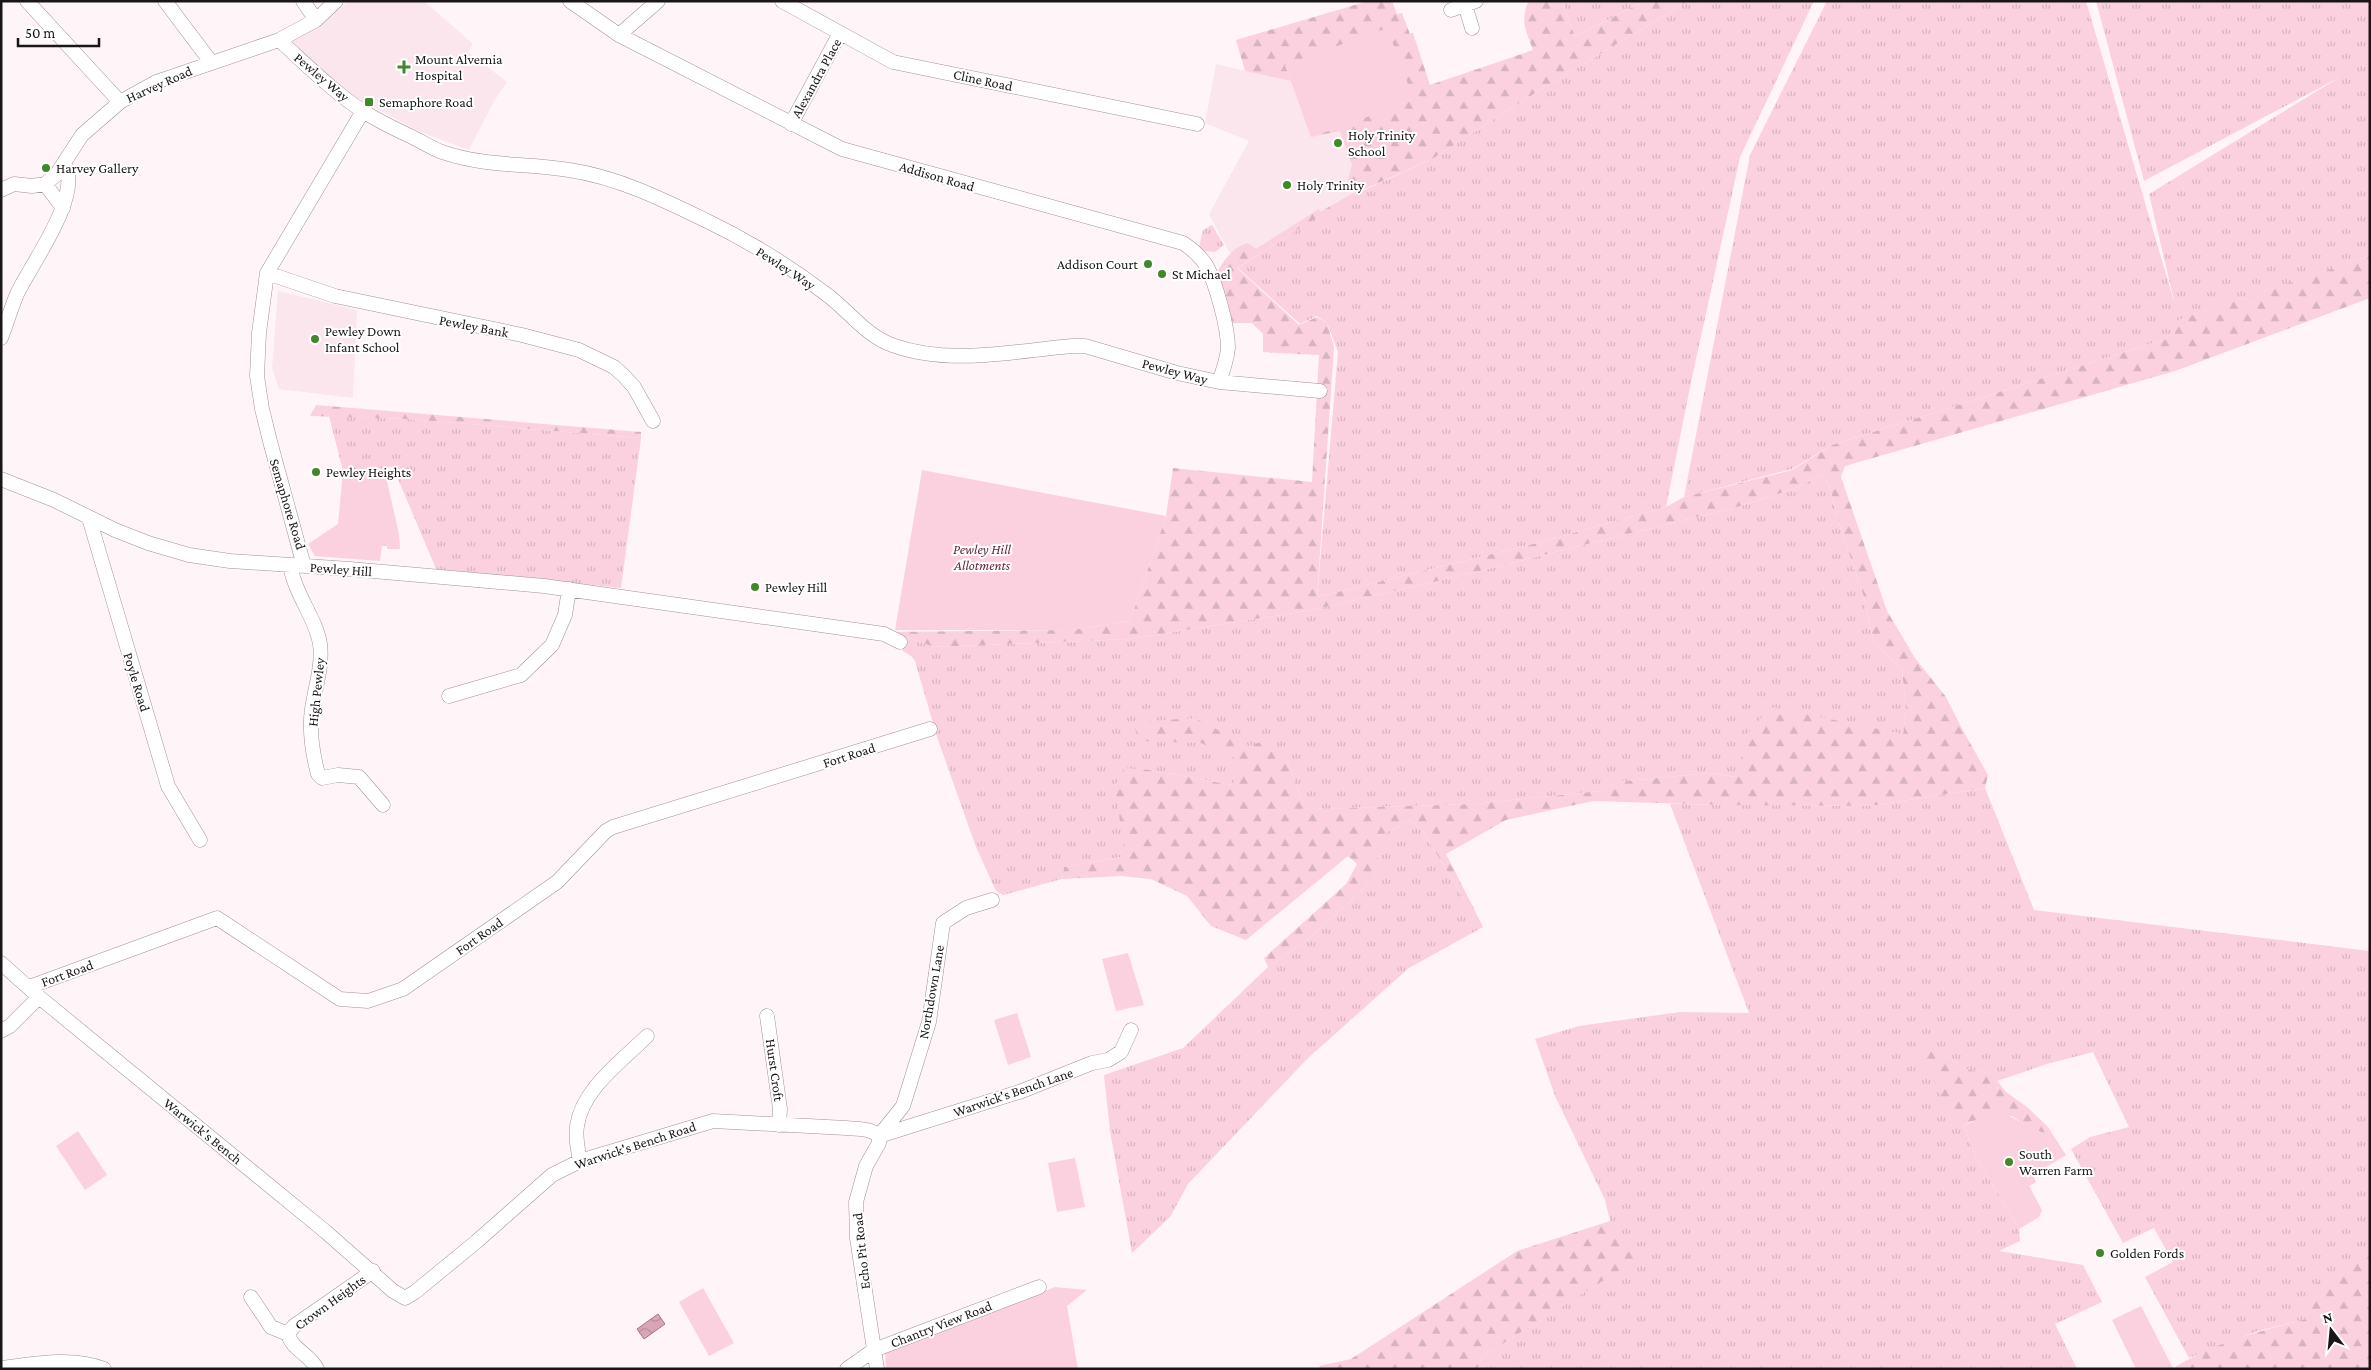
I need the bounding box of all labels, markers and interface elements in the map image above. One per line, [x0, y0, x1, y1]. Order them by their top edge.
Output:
scale bar [18, 15, 99, 47]
text: 50 m [25, 25, 55, 41]
street label: Alexandra Place [788, 35, 844, 121]
street label: Pewley Way [291, 49, 353, 105]
place label: Mount Alvernia Hospital [415, 51, 503, 83]
marker: Mount Alvernia Hospital [397, 60, 411, 74]
street label: Harvey Road [124, 62, 195, 106]
street label: Cline Road [952, 66, 1015, 94]
place label: Semaphore Road [379, 94, 474, 110]
marker: Semaphore Road [363, 96, 375, 108]
place label: Holy Trinity School [1348, 127, 1416, 159]
marker: Holy Trinity School [1332, 137, 1344, 149]
street label: Addison Road [898, 158, 977, 195]
place label: Harvey Gallery [56, 160, 139, 176]
marker: Harvey Gallery [40, 162, 52, 174]
place label: Holy Trinity [1297, 177, 1365, 193]
marker: Holy Trinity [1281, 179, 1293, 191]
street label: Pewley Way [753, 243, 819, 293]
place label: Addison Court [1057, 256, 1138, 272]
marker: Addison Court [1142, 258, 1154, 270]
place label: St Michael [1172, 266, 1231, 282]
marker: St Michael [1156, 268, 1168, 280]
street label: Pewley Bank [438, 311, 510, 341]
place label: Pewley Down Infant School [325, 323, 402, 355]
marker: Pewley Down Infant School [309, 333, 321, 345]
street label: Pewley Way [1140, 355, 1210, 388]
street label: Semaphore Road [267, 457, 310, 552]
place label: Pewley Heights [326, 464, 411, 480]
marker: Pewley Heights [310, 466, 322, 478]
park label: Pewley Hill Allotments [953, 541, 1012, 573]
street label: Pewley Hill [309, 559, 373, 579]
place label: Pewley Hill [765, 579, 828, 595]
marker: Pewley Hill [749, 581, 761, 593]
street label: Poyle Road [120, 651, 154, 714]
street label: High Pewley [304, 656, 328, 727]
street label: Fort Road [821, 739, 878, 771]
street label: Fort Road [452, 914, 506, 958]
street label: Northdown Lane [915, 944, 947, 1040]
street label: Fort Road [39, 956, 96, 990]
street label: Hurst Croft [763, 1038, 787, 1103]
street label: Warwick's Bench Lane [951, 1064, 1075, 1120]
street label: Warwick's Bench [161, 1095, 246, 1168]
street label: Warwick's Bench Road [572, 1118, 698, 1172]
place label: South Warren Farm [2019, 1146, 2093, 1178]
marker: South Warren Farm [2003, 1156, 2015, 1168]
street label: Echo Pit Road [849, 1211, 873, 1290]
place label: Golden Fords [2110, 1245, 2184, 1261]
marker: Golden Fords [2094, 1247, 2106, 1259]
street label: Crown Heights [291, 1271, 369, 1333]
street label: Chantry View Road [888, 1297, 995, 1351]
north arrow [2306, 1305, 2356, 1355]
text: N [2321, 1308, 2335, 1327]

